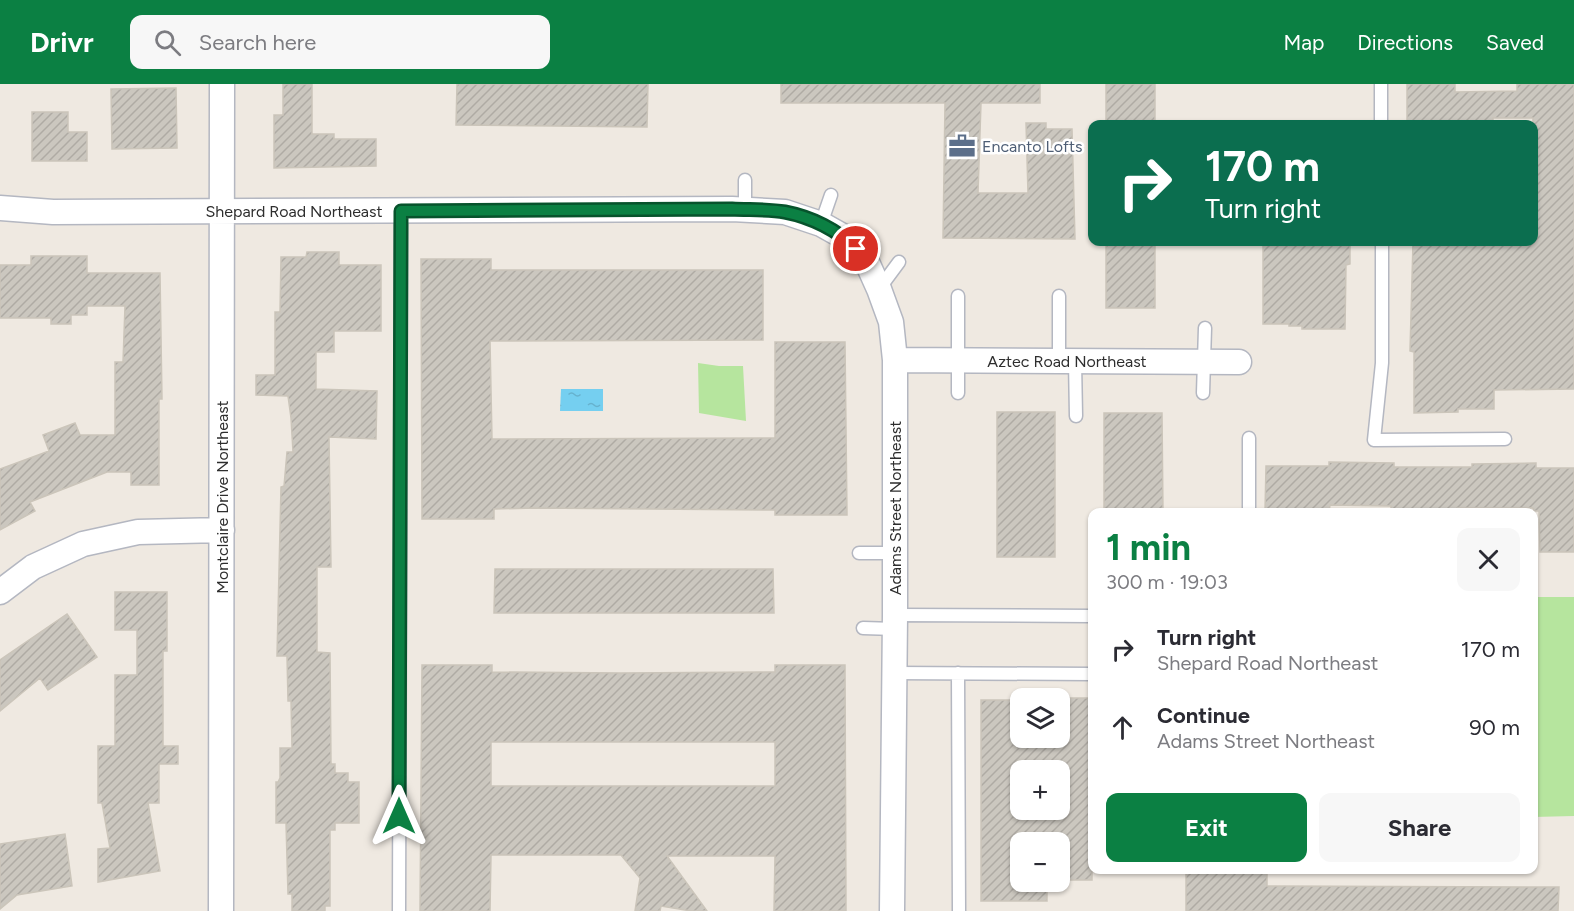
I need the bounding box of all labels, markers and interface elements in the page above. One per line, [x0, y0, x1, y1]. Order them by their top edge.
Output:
search box [130, 15, 550, 69]
text: Drivr [30, 25, 94, 59]
icon: search [151, 26, 184, 59]
text: Search here [199, 29, 316, 56]
text: Map [1283, 30, 1324, 55]
text: Directions [1357, 30, 1453, 55]
text: Saved [1486, 30, 1544, 55]
office icon: Encanto Lofts [947, 131, 977, 161]
place label: Encanto Lofts [982, 137, 1082, 156]
text: 170 m [1205, 141, 1320, 192]
icon: right [1106, 144, 1184, 222]
text: Turn right [1205, 192, 1321, 225]
street label: Shepard Road Northeast [205, 202, 383, 221]
pin [830, 223, 881, 274]
icon: arrive [839, 232, 872, 265]
street label: Aztec Road Northeast [987, 352, 1147, 371]
street label: Montclaire Drive Northeast [213, 400, 232, 594]
street label: Adams Street Northeast [886, 421, 905, 595]
text: 1 min [1106, 526, 1191, 569]
button: close [1457, 528, 1520, 591]
text: 300 m · 19:03 [1106, 570, 1228, 594]
text: Turn right [1157, 624, 1256, 651]
icon: right [1106, 633, 1139, 666]
text: 170 m [1461, 636, 1520, 663]
text: Shepard Road Northeast [1157, 651, 1378, 675]
map controls [1010, 688, 1070, 892]
button: layers [1010, 688, 1070, 748]
text: Continue [1157, 702, 1250, 729]
icon: ahead [1106, 711, 1139, 744]
text: 90 m [1469, 714, 1520, 741]
text: Adams Street Northeast [1157, 729, 1375, 753]
button: + [1010, 760, 1070, 820]
position arrow [367, 784, 431, 848]
button: Exit [1106, 793, 1307, 862]
button: Share [1319, 793, 1520, 862]
button: − [1010, 832, 1070, 892]

